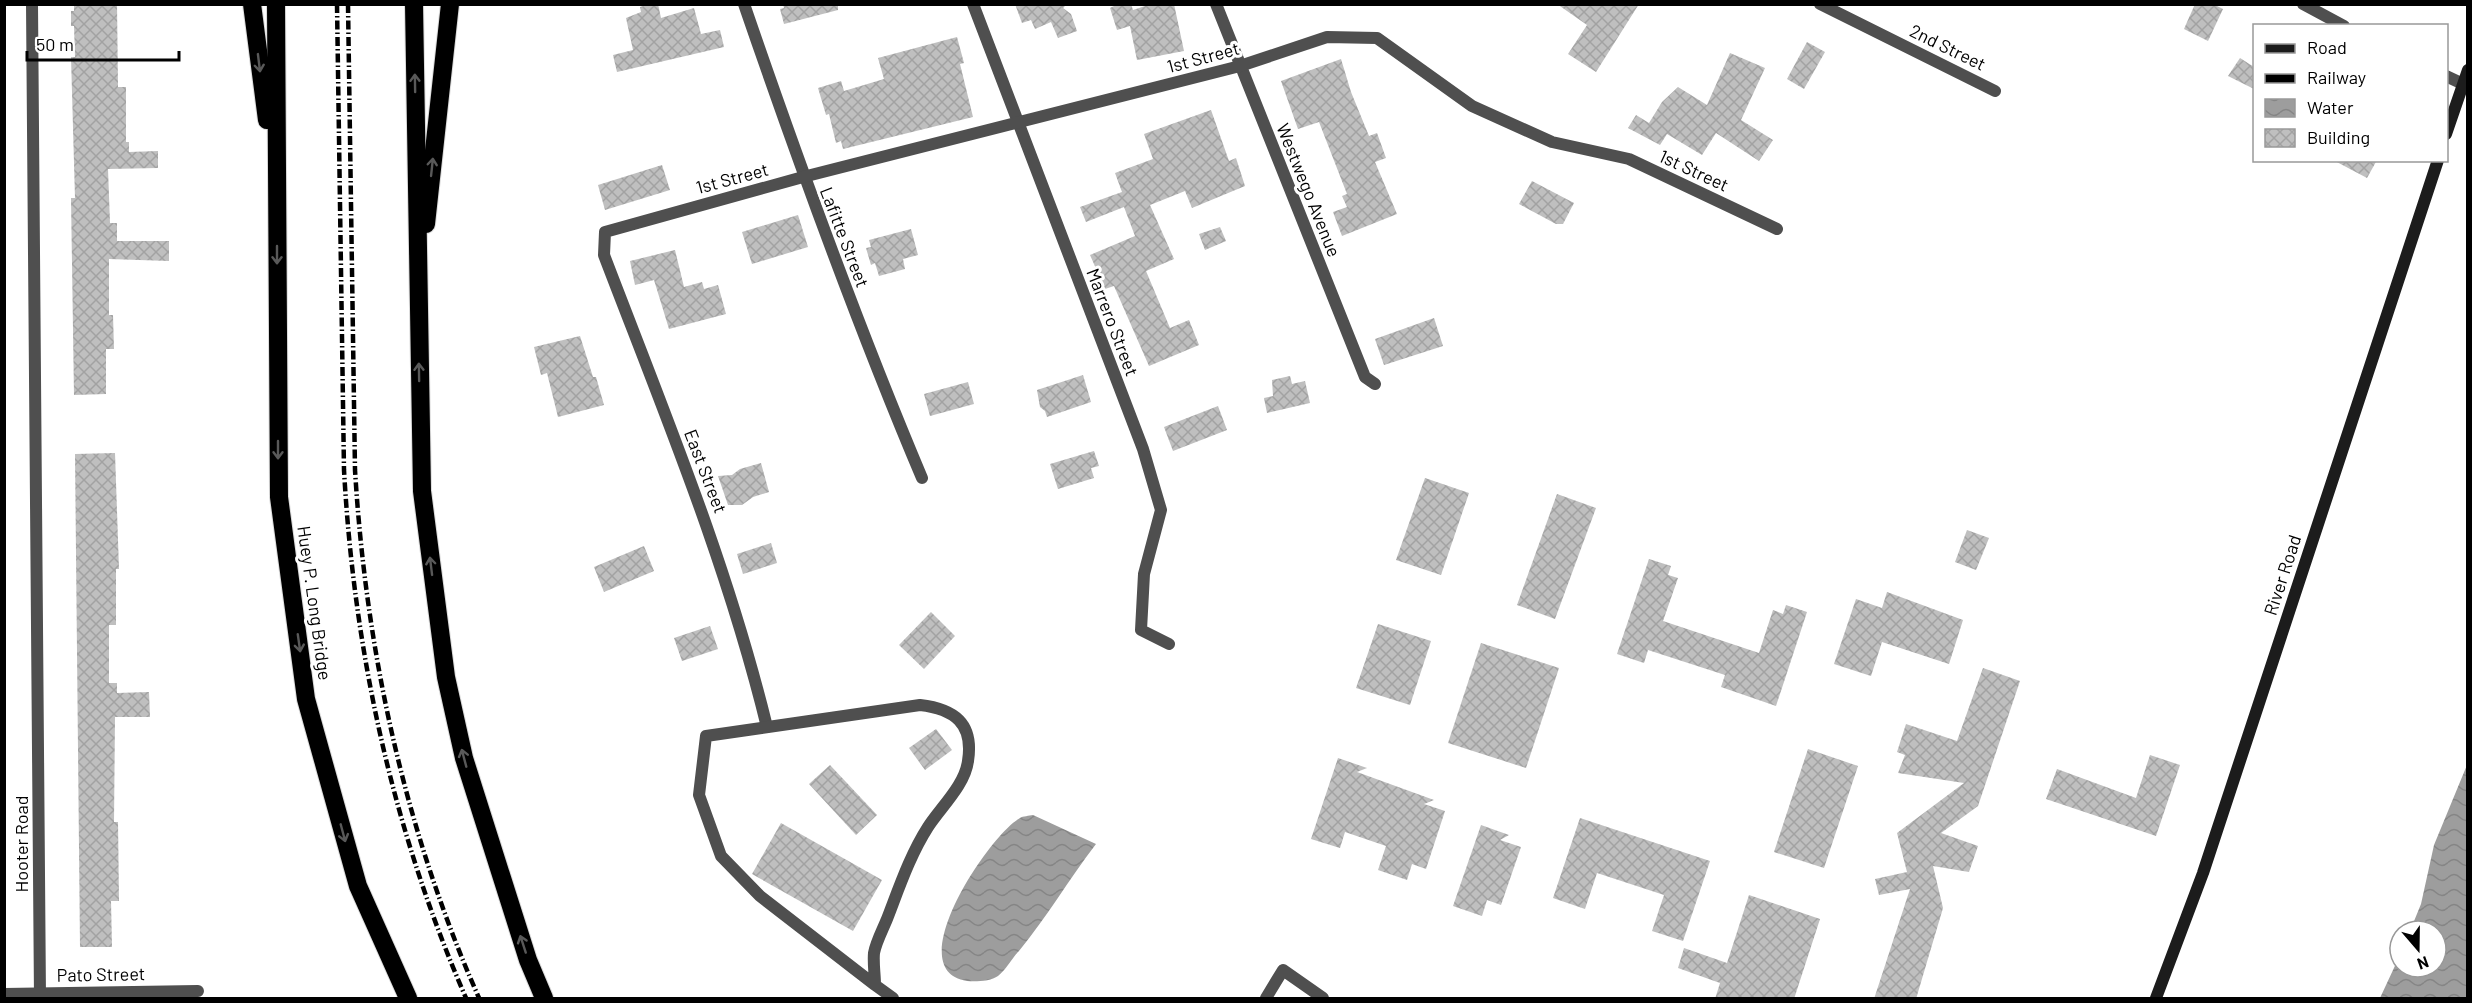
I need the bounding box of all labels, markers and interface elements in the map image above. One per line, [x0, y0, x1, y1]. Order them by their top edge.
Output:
street label: 2nd Street [1906, 19, 1990, 75]
scale bar [27, 24, 178, 62]
legend [2253, 24, 2448, 162]
text: 50 m [36, 33, 74, 55]
text: Road [2307, 36, 2347, 58]
street label: 1st Street [1164, 37, 1242, 77]
one-way arrow [254, 52, 265, 72]
text: Railway [2307, 66, 2366, 88]
one-way arrow [409, 73, 421, 93]
text: Water [2307, 96, 2354, 118]
street label: Westwego Avenue [1272, 120, 1346, 260]
text: Building [2307, 126, 2370, 148]
street label: 1st Street [1656, 144, 1732, 196]
one-way arrow [427, 158, 438, 178]
street label: 1st Street [693, 158, 771, 198]
street label: Lafitte Street [816, 184, 874, 290]
one-way arrow [271, 244, 283, 264]
street label: Marrero Street [1082, 265, 1144, 379]
one-way arrow [413, 362, 424, 382]
street label: East Street [680, 426, 732, 516]
one-way arrow [273, 439, 284, 459]
street label: Huey P. Long Bridge [293, 524, 337, 682]
street label: River Road [2259, 532, 2305, 618]
one-way arrow [426, 557, 437, 577]
one-way arrow [293, 633, 304, 653]
one-way arrow [458, 749, 470, 768]
street label: Hooter Road [10, 795, 32, 893]
one-way arrow [338, 823, 350, 842]
north arrow [2388, 919, 2448, 979]
one-way arrow [517, 935, 528, 954]
text: N [2415, 953, 2432, 974]
street label: Pato Street [57, 962, 145, 986]

